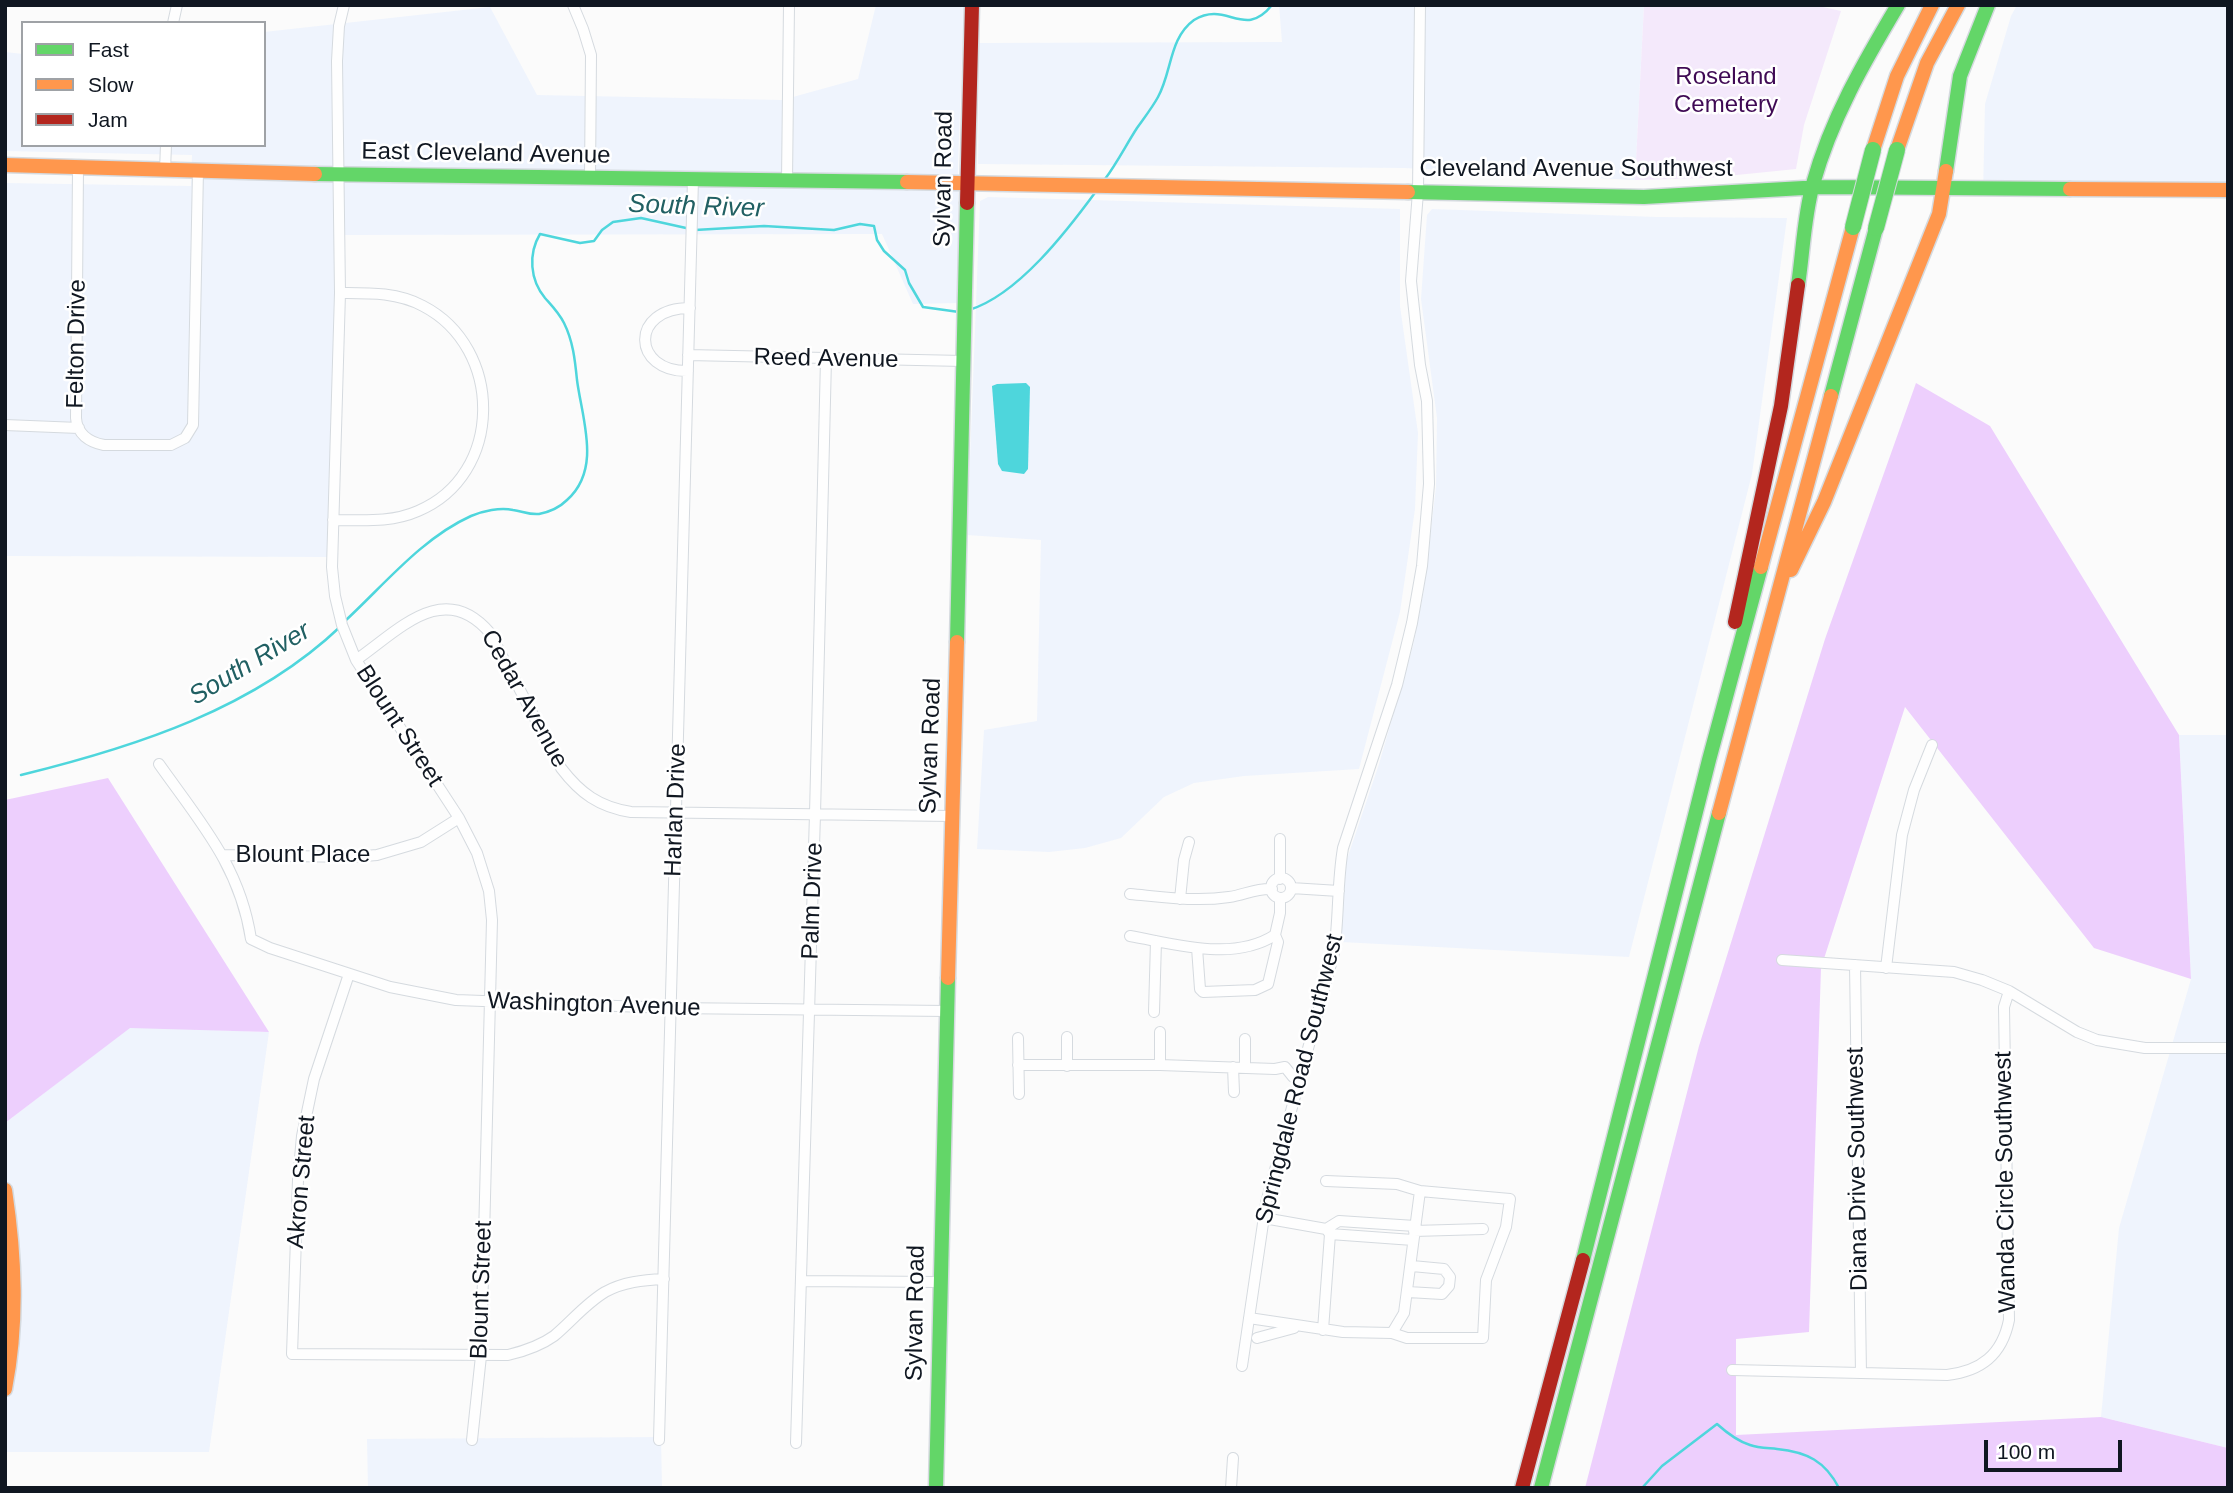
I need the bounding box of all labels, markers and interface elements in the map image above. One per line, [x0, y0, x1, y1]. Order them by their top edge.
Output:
legend [21, 21, 266, 147]
text: Fast [88, 38, 129, 61]
park label: Roseland Cemetery [1674, 63, 1778, 119]
text: Slow [88, 73, 134, 96]
text: Jam [88, 108, 128, 131]
street label: Sylvan Road [928, 111, 960, 247]
street label: East Cleveland Avenue [361, 137, 611, 171]
street label: Cleveland Avenue Southwest [1419, 155, 1733, 183]
water label: South River [628, 189, 764, 225]
street label: Felton Drive [61, 279, 93, 409]
street label: Reed Avenue [753, 343, 899, 375]
water label: South River [184, 616, 316, 712]
street label: Cedar Avenue [474, 625, 574, 773]
street label: Blount Street [349, 660, 449, 792]
street label: Sylvan Road [914, 677, 948, 815]
street label: Harlan Drive [659, 743, 693, 877]
street label: Blount Place [236, 841, 370, 869]
street label: Palm Drive [797, 842, 829, 960]
street label: Springdale Road Southwest [1250, 931, 1350, 1227]
street label: Washington Avenue [487, 987, 701, 1023]
street label: Diana Drive Southwest [1841, 1047, 1875, 1291]
street label: Wanda Circle Southwest [1989, 1051, 2023, 1313]
street label: Akron Street [282, 1114, 322, 1250]
street label: Blount Street [465, 1220, 499, 1360]
street label: Sylvan Road [900, 1245, 932, 1381]
scale bar [1988, 1426, 2126, 1470]
text: 100 m [1997, 1440, 2055, 1463]

